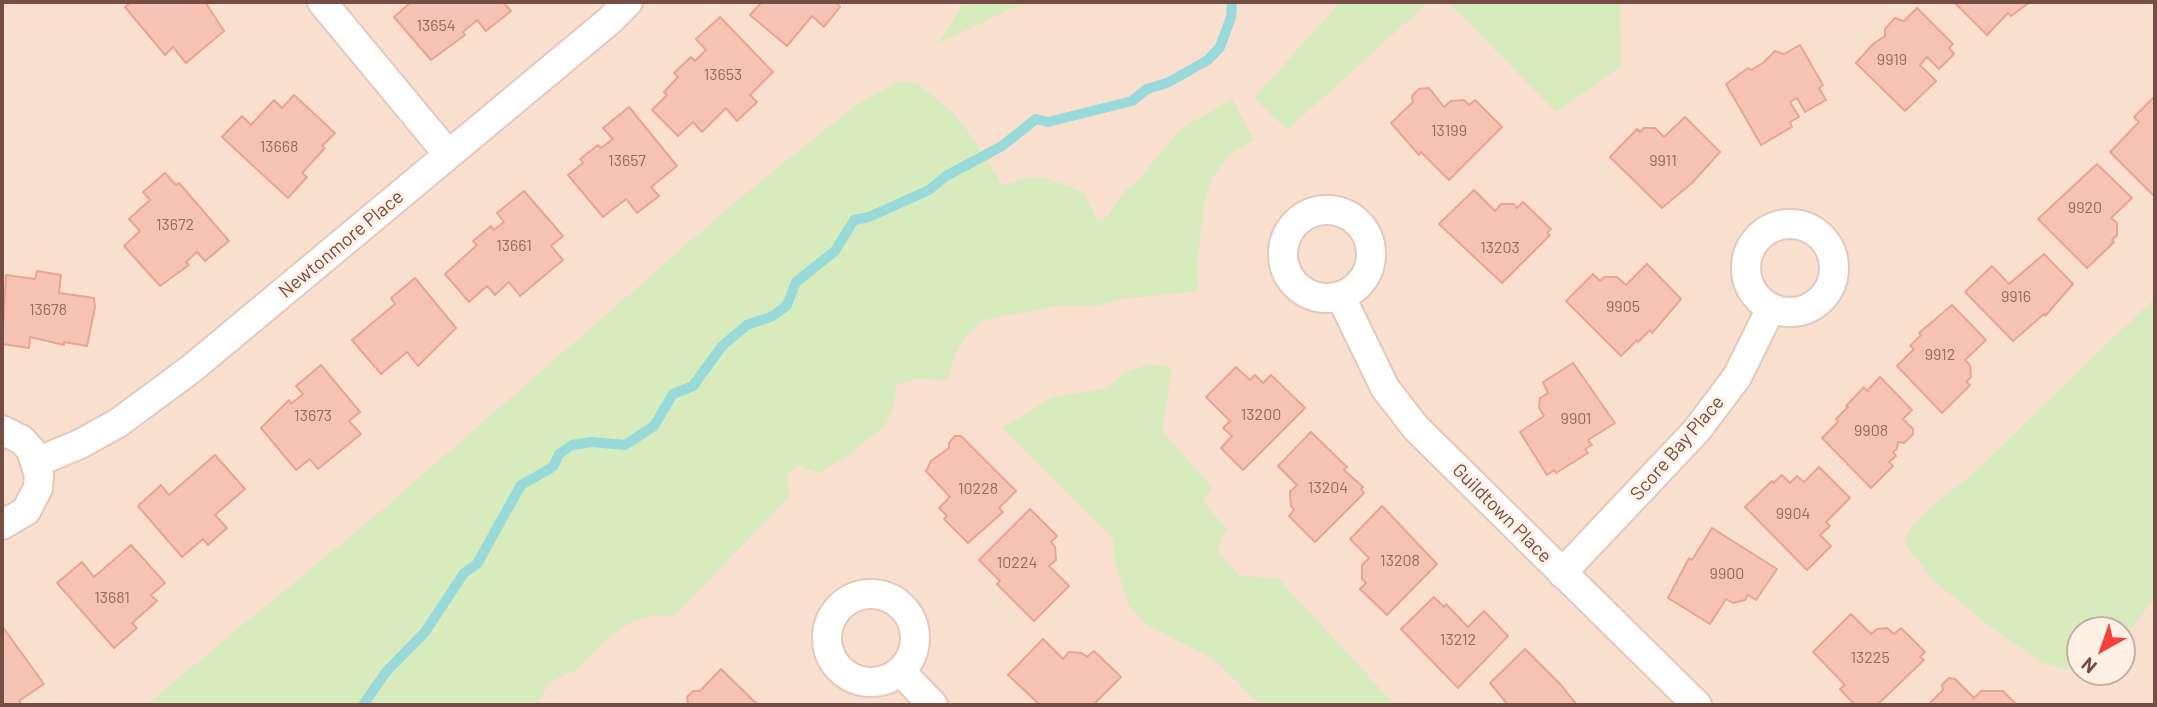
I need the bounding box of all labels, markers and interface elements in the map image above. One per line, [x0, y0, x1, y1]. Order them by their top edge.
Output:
house number: 13654 [416, 16, 456, 36]
house number: 9919 [1877, 50, 1907, 70]
house number: 13653 [704, 65, 742, 85]
house number: 13199 [1431, 121, 1467, 141]
house number: 13668 [260, 137, 298, 157]
house number: 13657 [608, 151, 646, 171]
house number: 9911 [1649, 151, 1677, 171]
street label: Newtonmore Place [274, 185, 408, 303]
house number: 9920 [2068, 198, 2102, 218]
house number: 13672 [156, 215, 194, 235]
house number: 13661 [496, 236, 532, 256]
house number: 13203 [1480, 238, 1520, 258]
house number: 9916 [2001, 287, 2031, 307]
house number: 9905 [1606, 297, 1640, 317]
house number: 13678 [29, 300, 67, 320]
house number: 9912 [1925, 345, 1955, 365]
street label: Score Bay Place [1625, 391, 1729, 505]
house number: 13200 [1241, 405, 1281, 425]
house number: 13673 [294, 406, 332, 426]
house number: 9901 [1561, 409, 1591, 429]
house number: 9908 [1854, 421, 1888, 441]
street label: Guildtown Place [1448, 459, 1556, 567]
house number: 13204 [1308, 478, 1348, 498]
house number: 10228 [958, 479, 998, 499]
house number: 9904 [1776, 504, 1810, 524]
house number: 13208 [1380, 551, 1420, 571]
house number: 10224 [997, 553, 1037, 573]
house number: 9900 [1710, 564, 1744, 584]
house number: 13681 [94, 588, 130, 608]
north arrow [2066, 616, 2136, 686]
house number: 13212 [1440, 630, 1476, 650]
house number: 13225 [1850, 648, 1890, 668]
text: N [2076, 653, 2101, 679]

